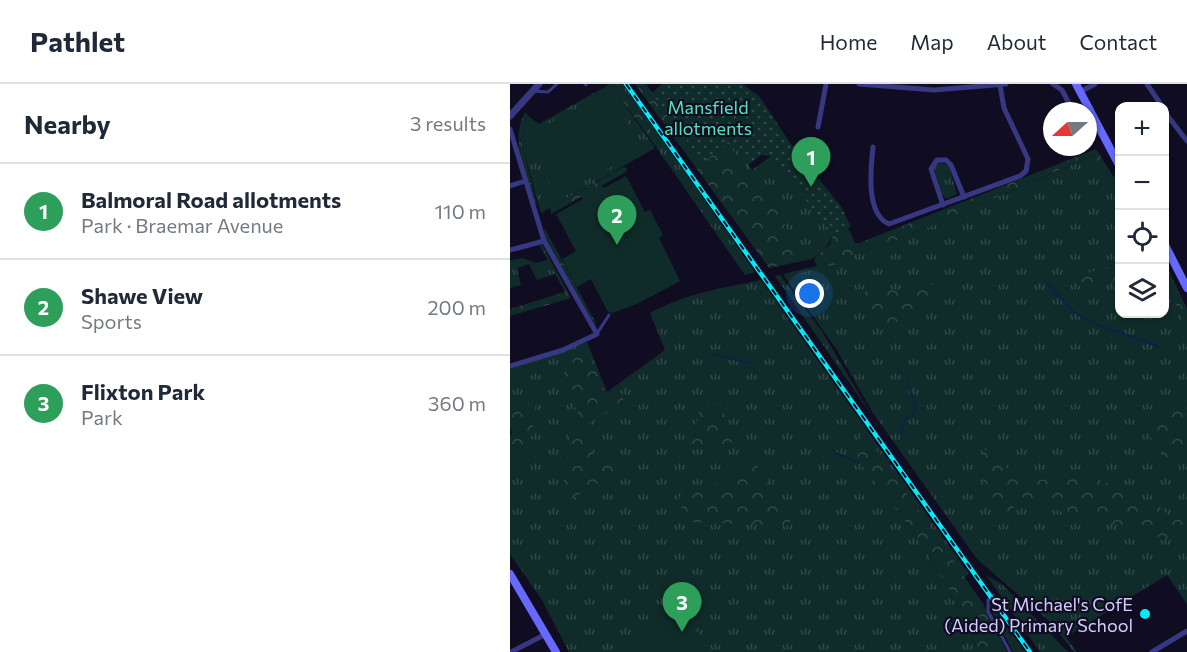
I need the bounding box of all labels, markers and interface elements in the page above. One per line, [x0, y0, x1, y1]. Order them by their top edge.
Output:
text: Pathlet [30, 24, 125, 58]
text: Home [820, 29, 877, 54]
text: Map [910, 29, 954, 54]
text: About [987, 29, 1046, 54]
text: Contact [1079, 29, 1157, 54]
park label: Mansfield allotments [664, 96, 752, 139]
north arrow [1043, 102, 1097, 156]
map controls [1115, 102, 1169, 318]
button: + [1115, 102, 1169, 156]
text: Nearby [24, 108, 111, 139]
text: 3 results [410, 111, 486, 135]
pin: 1 [792, 138, 830, 187]
button: − [1115, 156, 1169, 210]
text: Balmoral Road allotments [81, 186, 341, 213]
pin: 2 [598, 196, 636, 245]
text: 1 [39, 199, 48, 223]
text: 110 m [435, 199, 486, 223]
button: locate [1115, 210, 1169, 264]
text: Park · Braemar Avenue [81, 213, 283, 237]
button: layers [1115, 264, 1169, 318]
your location [795, 279, 824, 308]
text: Shawe View [81, 282, 203, 309]
text: 2 [38, 295, 49, 319]
text: 200 m [428, 295, 486, 319]
text: Sports [81, 309, 142, 333]
text: Flixton Park [81, 378, 205, 405]
text: 3 [38, 391, 49, 415]
text: 360 m [428, 391, 486, 415]
text: Park [81, 405, 123, 429]
pin: 3 [662, 582, 702, 632]
place label: St Michael's CofE (Aided) Primary School [944, 593, 1133, 636]
marker: St Michael's CofE (Aided) Primary School [1138, 607, 1152, 621]

